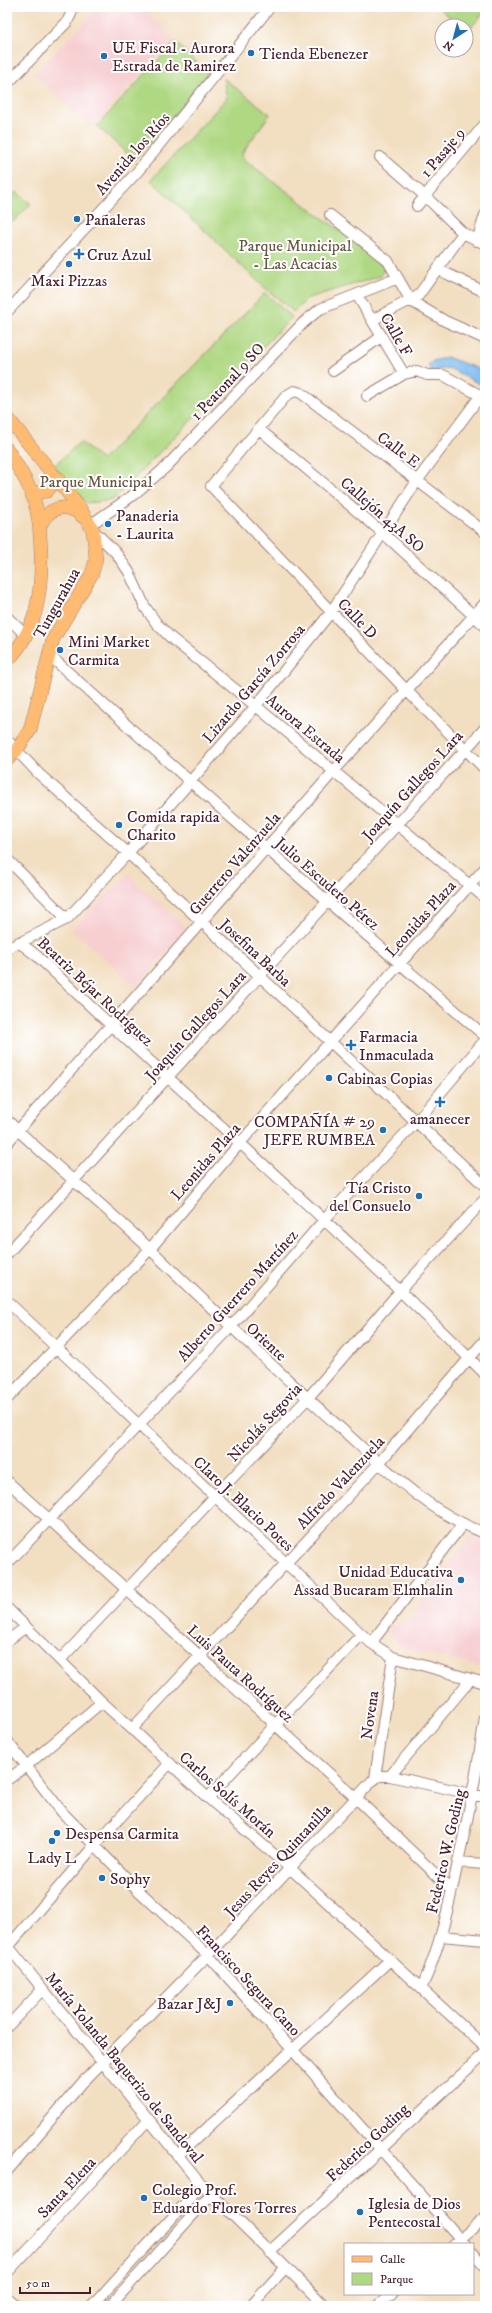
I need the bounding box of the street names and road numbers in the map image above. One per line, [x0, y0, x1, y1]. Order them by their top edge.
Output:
street label: Avenida los Ríos [91, 108, 174, 199]
street label: 1 Pasaje 9 [416, 123, 470, 182]
street label: Calle F [376, 309, 417, 360]
street label: 1 Peatonal 9 SO [187, 339, 269, 425]
street label: Calle E [373, 427, 424, 472]
street label: Callejón 43A SO [336, 473, 429, 557]
street label: Tungurahua [29, 564, 85, 642]
street label: Calle D [333, 594, 382, 643]
street label: Lizardo García Zorrosa [198, 620, 310, 747]
street label: Aurora Estrada [262, 690, 349, 768]
street label: Joaquín Gallegos Lara [357, 726, 468, 847]
street label: Guerrero Valenzuela [185, 808, 285, 919]
street label: Julio Escudero Pérez [269, 832, 384, 935]
street label: Leonidas Plaza [381, 876, 461, 961]
street label: Josefina Barba [214, 913, 295, 991]
street label: Beatriz Béjar Rodríguez [33, 933, 158, 1051]
street label: Joaquín Gallegos Lara [140, 966, 251, 1087]
street label: Leonidas Plaza [167, 1119, 245, 1205]
street label: Alberto Guerrero Martínez [173, 1225, 302, 1366]
street label: Oriente [242, 1318, 291, 1366]
street label: Nicolás Segovia [223, 1379, 306, 1466]
street label: Alfredo Valenzuela [292, 1432, 389, 1534]
street label: Claro J. Blacio Potes [189, 1452, 298, 1556]
street label: Luis Pauta Rodríguez [183, 1621, 298, 1727]
street label: Novena [357, 1689, 383, 1741]
street label: Carlos Solís Morán [175, 1747, 280, 1843]
street label: Federico W. Goding [422, 1787, 470, 1915]
street label: Jesus Reyes Quintanilla [219, 1800, 335, 1923]
street label: Francisco Segura Cano [192, 1921, 305, 2041]
street label: María Yolanda Baquerizo de Sandoval [41, 1968, 208, 2167]
street label: Federico Goding [322, 2099, 413, 2186]
street label: Santa Elena [33, 2153, 100, 2223]

